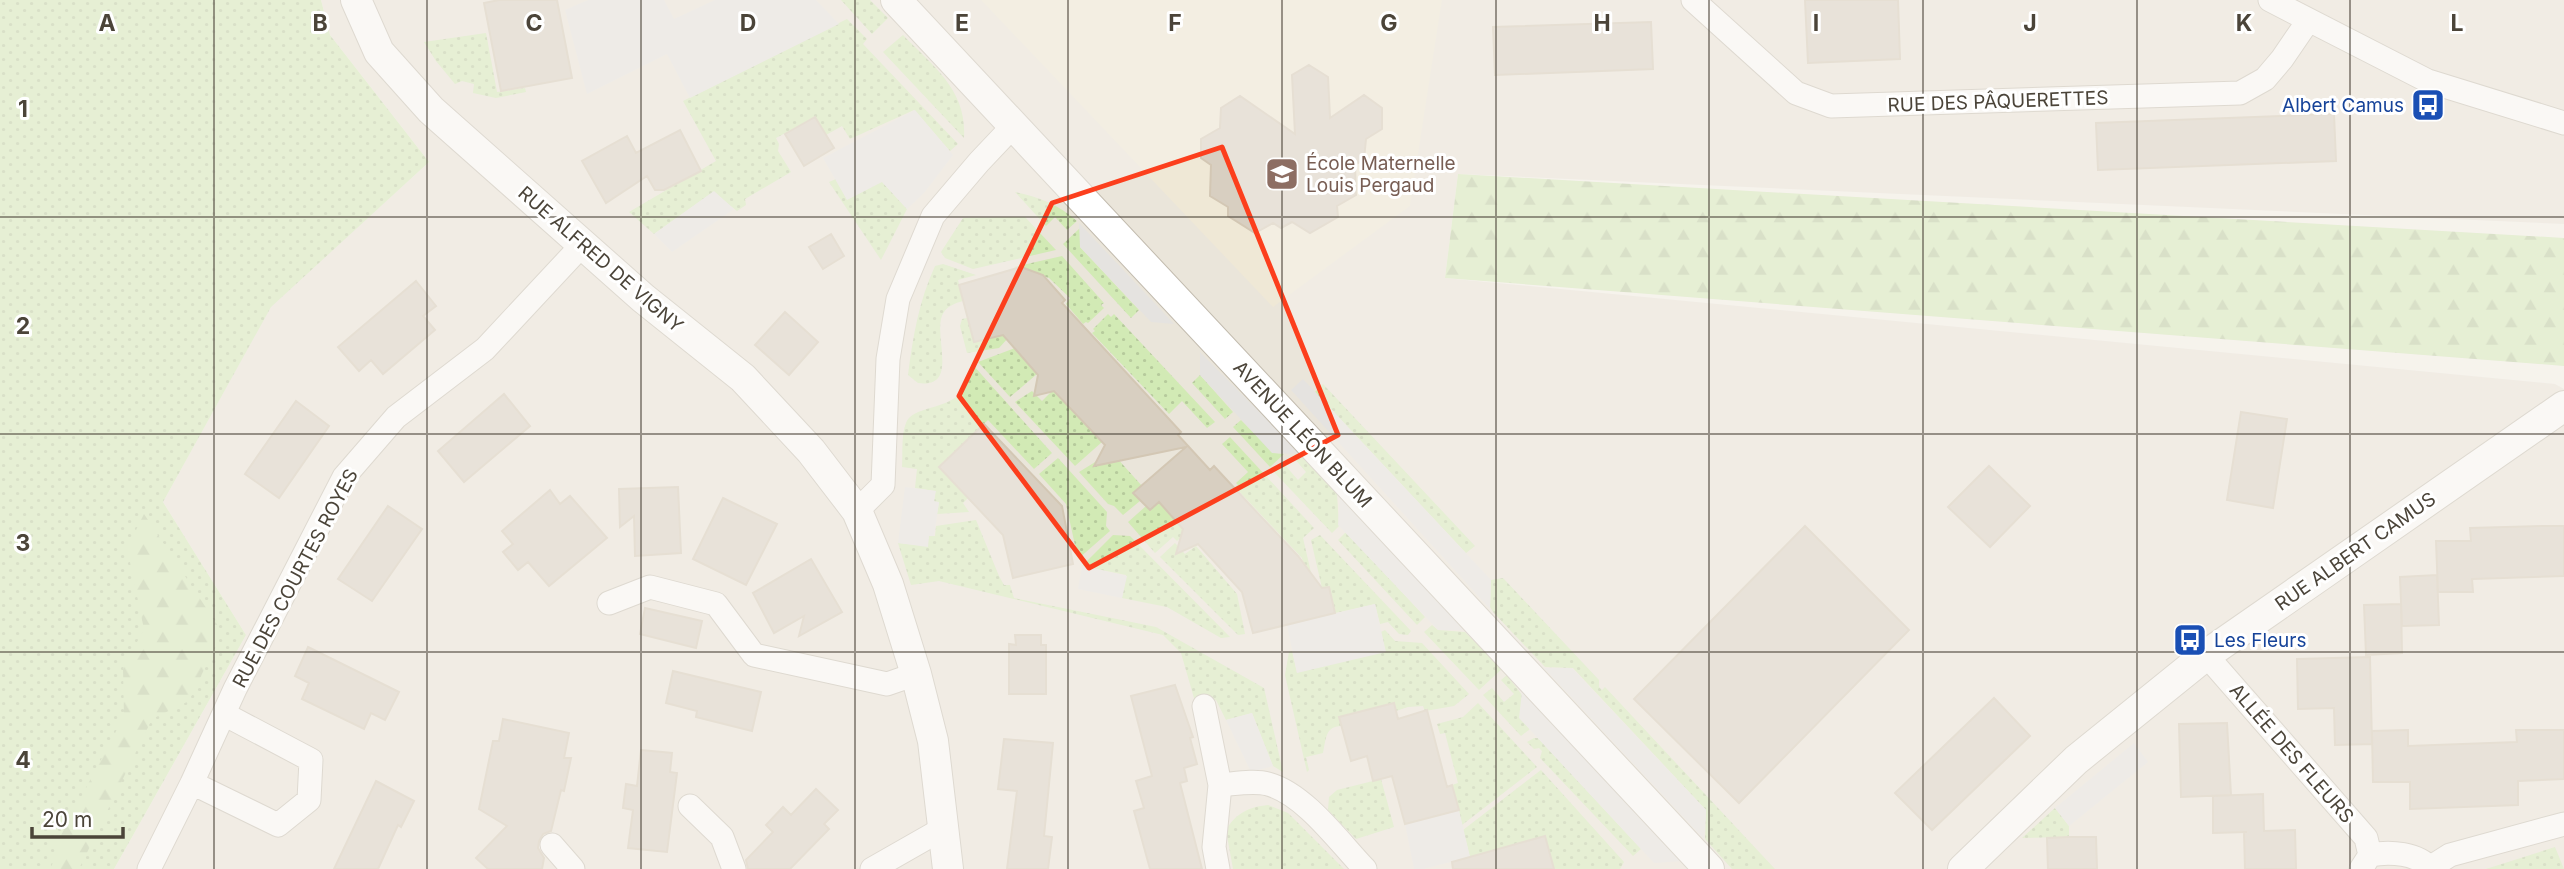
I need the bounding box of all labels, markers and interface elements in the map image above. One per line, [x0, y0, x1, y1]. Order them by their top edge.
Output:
text: A [98, 9, 116, 37]
text: B [312, 9, 328, 37]
text: C [525, 9, 543, 37]
text: D [740, 9, 756, 37]
text: E [955, 9, 969, 37]
text: F [1168, 9, 1182, 37]
text: G [1380, 9, 1398, 37]
text: H [1593, 9, 1611, 37]
text: I [1813, 9, 1819, 37]
text: J [2023, 9, 2037, 37]
text: K [2236, 9, 2252, 37]
text: L [2450, 9, 2464, 37]
street label: RUE DES PÂQUERETTES [1887, 86, 2109, 117]
bus stop icon: Albert Camus [2409, 86, 2447, 124]
place label: Albert Camus [2282, 94, 2404, 117]
text: 1 [18, 95, 28, 123]
place label: École Maternelle Louis Pergaud [1306, 151, 1456, 197]
school or university icon: École Maternelle Louis Pergaud [1263, 155, 1301, 193]
street label: RUE ALFRED DE VIGNY [514, 181, 688, 337]
text: 2 [16, 312, 30, 340]
street label: AVENUE LÉON BLUM [1229, 355, 1377, 513]
street label: RUE DES COURTES ROYES [228, 465, 363, 692]
street label: RUE ALBERT CAMUS [2271, 487, 2440, 616]
text: 3 [16, 529, 30, 557]
bus stop icon: Les Fleurs [2171, 621, 2209, 659]
place label: Les Fleurs [2214, 629, 2307, 652]
street label: ALLÉE DES FLEURS [2225, 678, 2359, 828]
text: 4 [15, 746, 31, 774]
scale bar [32, 796, 122, 840]
text: 20 m [42, 807, 92, 832]

